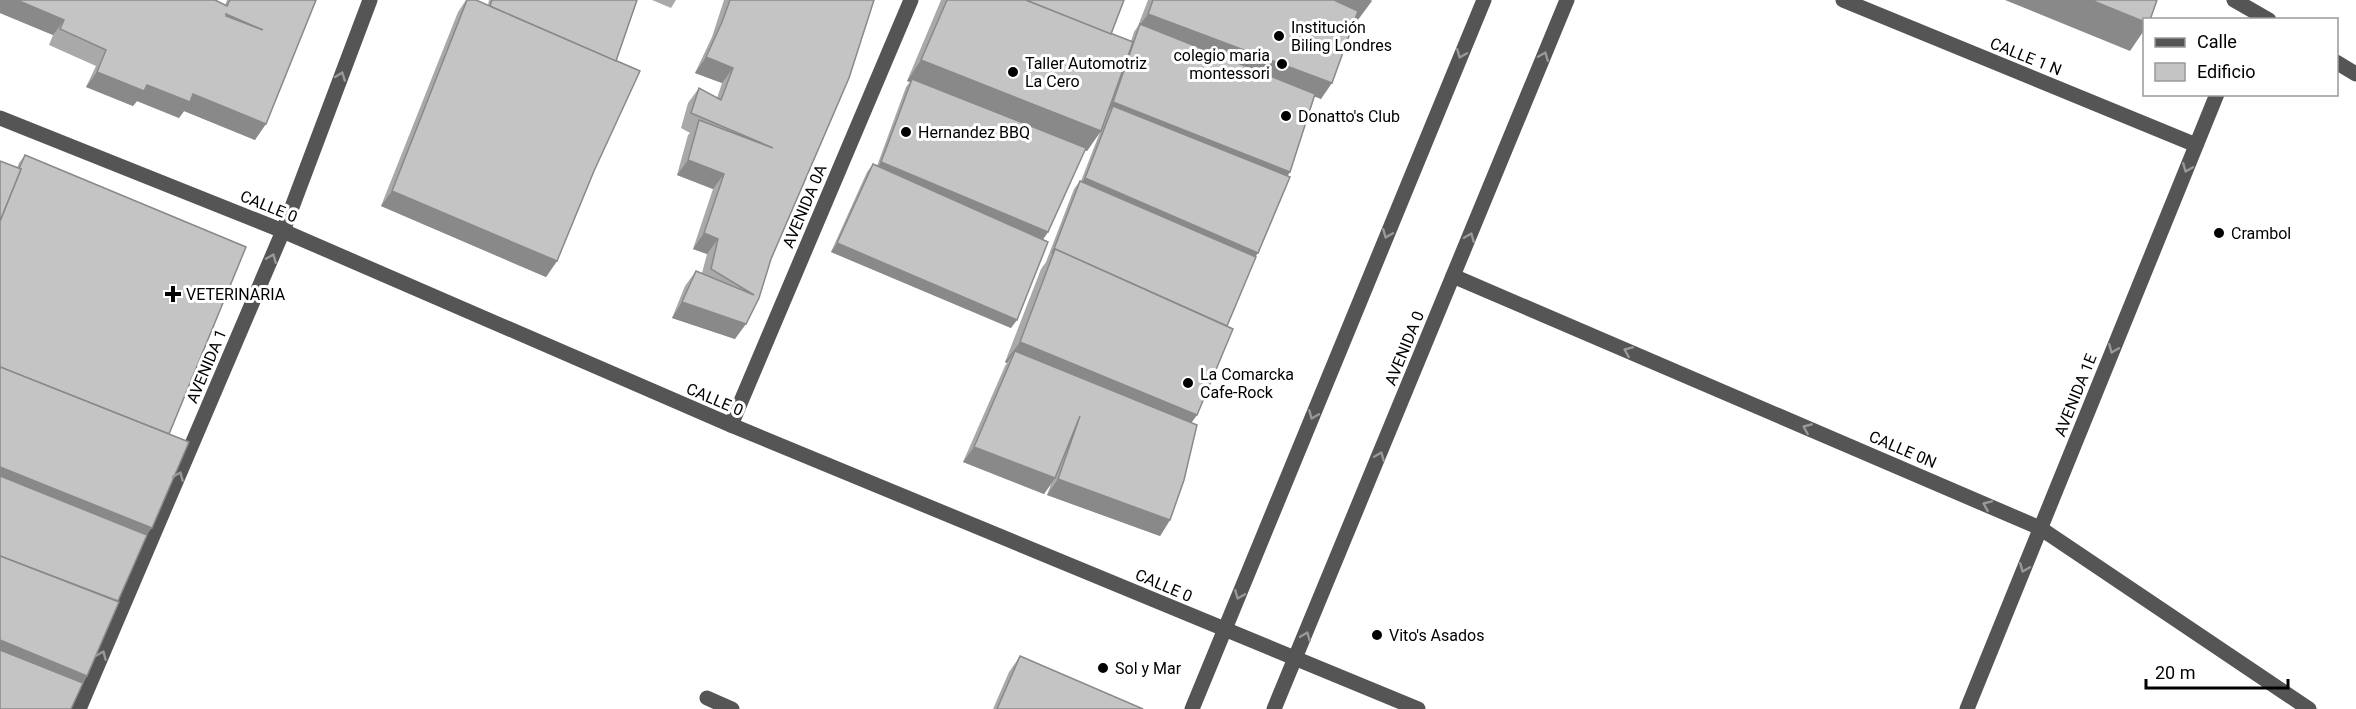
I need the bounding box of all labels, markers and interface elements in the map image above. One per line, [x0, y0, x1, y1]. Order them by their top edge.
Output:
place label: Institución Biling Londres [1291, 18, 1392, 55]
legend [2143, 18, 2338, 96]
marker: Institución Biling Londres [1272, 29, 1286, 43]
text: Calle [2197, 31, 2237, 52]
street label: CALLE 1 N [1987, 34, 2064, 79]
place label: colegio maria montessori [1173, 46, 1270, 83]
one-way arrow [1456, 48, 1468, 59]
one-way arrow [1537, 52, 1549, 63]
place label: Taller Automotriz La Cero [1025, 54, 1147, 91]
marker: colegio maria montessori [1275, 57, 1289, 71]
text: Edificio [2197, 61, 2256, 82]
marker: Taller Automotriz La Cero [1006, 65, 1020, 79]
one-way arrow [334, 71, 347, 81]
place label: Donatto's Club [1298, 107, 1400, 126]
marker: Donatto's Club [1279, 109, 1293, 123]
place label: Hernandez BBQ [918, 123, 1030, 142]
marker: Hernandez BBQ [899, 125, 913, 139]
street label: AVENIDA 0A [778, 161, 831, 251]
one-way arrow [2182, 162, 2194, 173]
street label: CALLE 0 [237, 186, 300, 227]
place label: Crambol [2231, 224, 2291, 243]
marker: Crambol [2212, 226, 2226, 240]
one-way arrow [1382, 228, 1394, 239]
one-way arrow [1463, 232, 1475, 243]
one-way arrow [265, 253, 277, 264]
marker: VETERINARIA [164, 285, 182, 303]
place label: VETERINARIA [186, 285, 286, 304]
street label: AVENIDA 0 [1381, 308, 1428, 388]
street label: AVENIDA 1 [182, 326, 231, 406]
one-way arrow [2108, 342, 2120, 353]
one-way arrow [1624, 346, 1635, 358]
street label: AVENIDA 1E [2050, 351, 2101, 439]
place label: La Comarcka Cafe-Rock [1200, 365, 1294, 402]
marker: La Comarcka Cafe-Rock [1181, 376, 1195, 390]
street label: CALLE 0 [683, 379, 746, 420]
one-way arrow [1308, 408, 1320, 419]
one-way arrow [1803, 423, 1814, 435]
street label: CALLE 0N [1866, 427, 1939, 472]
one-way arrow [1373, 451, 1385, 462]
one-way arrow [172, 471, 184, 482]
one-way arrow [1982, 500, 1993, 512]
one-way arrow [2019, 562, 2031, 573]
street label: CALLE 0 [1132, 565, 1195, 606]
one-way arrow [1234, 589, 1246, 600]
place label: Vito's Asados [1389, 626, 1484, 645]
marker: Vito's Asados [1370, 628, 1384, 642]
one-way arrow [1299, 631, 1311, 642]
one-way arrow [95, 651, 107, 662]
scale bar [2146, 652, 2288, 690]
place label: Sol y Mar [1115, 659, 1182, 678]
marker: Sol y Mar [1096, 661, 1110, 675]
text: 20 m [2155, 662, 2195, 683]

